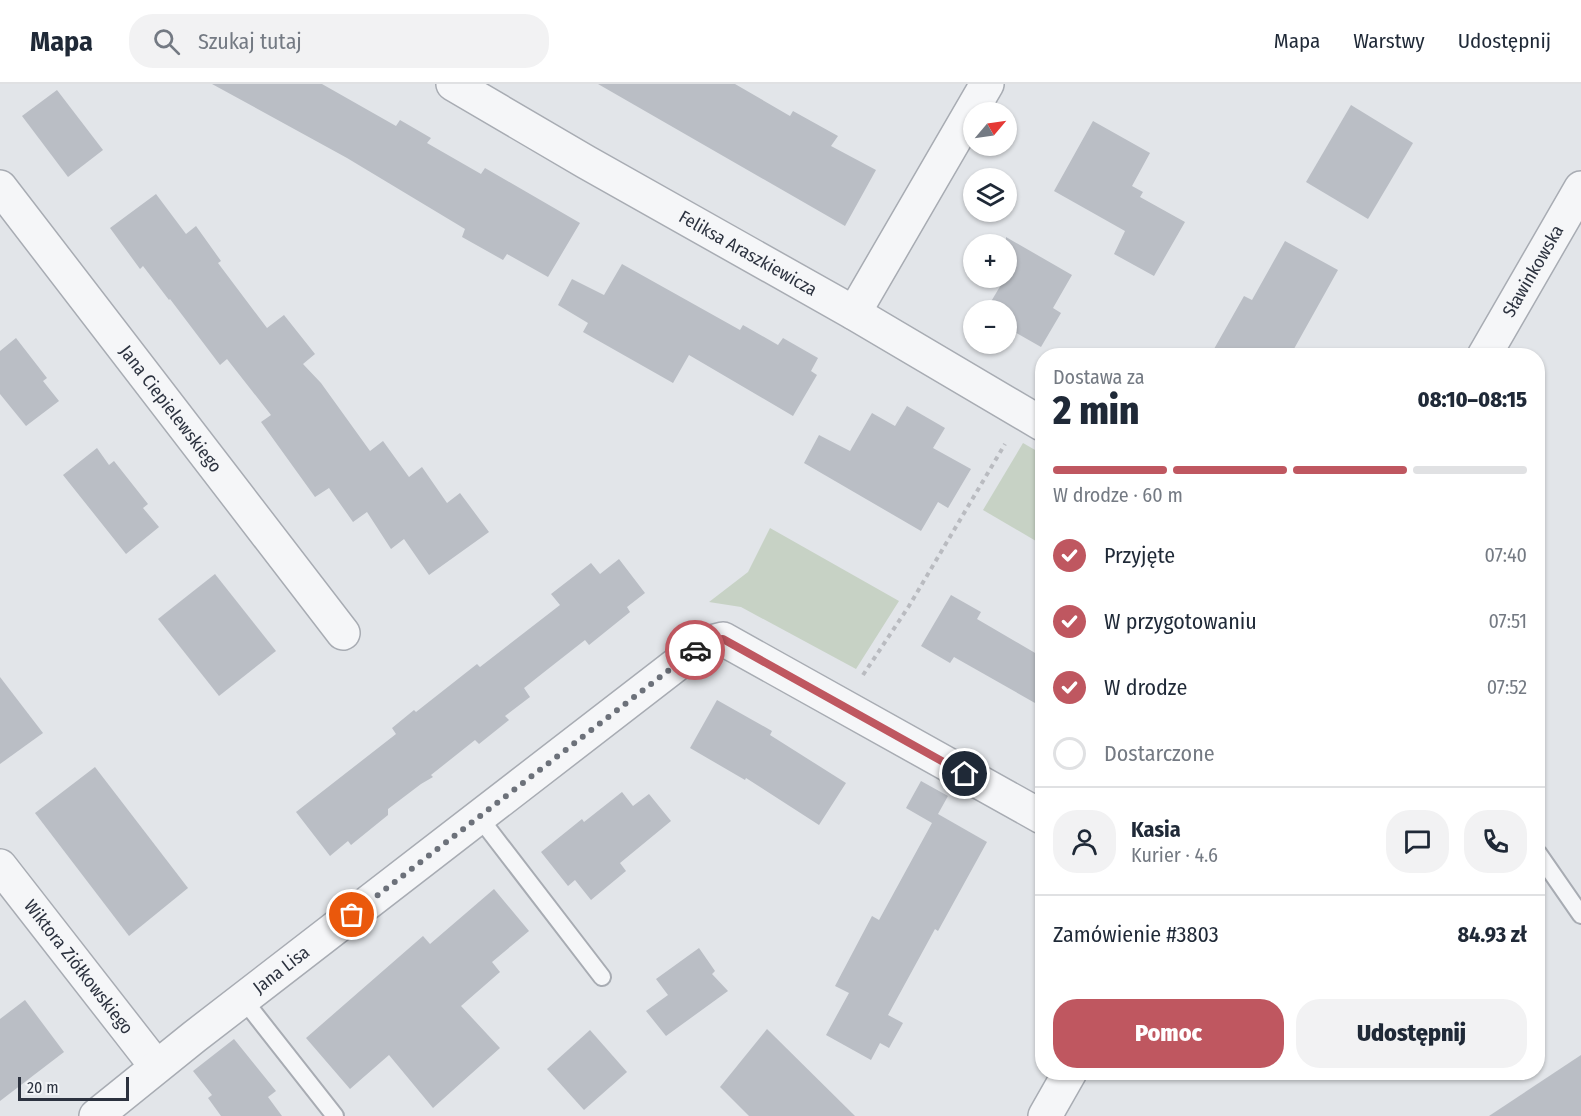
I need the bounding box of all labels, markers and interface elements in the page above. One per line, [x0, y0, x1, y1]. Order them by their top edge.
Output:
search box [129, 14, 549, 68]
text: Mapa [30, 25, 93, 58]
icon: search [150, 25, 183, 58]
text: Szukaj tutaj [198, 28, 302, 55]
text: Mapa [1274, 28, 1320, 54]
text: Warstwy [1353, 28, 1425, 54]
text: Udostępnij [1458, 28, 1551, 54]
north arrow [963, 102, 1017, 156]
map controls [963, 102, 1017, 354]
button: layers [963, 168, 1017, 222]
street label: Feliksa Araszkiewicza [675, 206, 821, 301]
street label: Sławinkowska [1498, 221, 1568, 321]
button: + [963, 234, 1017, 288]
button: − [963, 300, 1017, 354]
street label: Jana Ciepielewskiego [115, 341, 227, 477]
text: Dostawa za [1053, 365, 1145, 389]
text: 08:10–08:15 [1418, 386, 1527, 413]
text: 2 min [1053, 388, 1139, 434]
text: W drodze · 60 m [1053, 483, 1183, 507]
icon: check [1053, 539, 1086, 572]
text: Przyjęte [1104, 542, 1175, 569]
text: 07:40 [1485, 543, 1527, 567]
icon: check [1053, 605, 1086, 638]
text: W przygotowaniu [1104, 608, 1257, 635]
text: 07:51 [1489, 609, 1527, 633]
courier [665, 620, 725, 680]
icon: car [679, 634, 712, 667]
icon: check [1053, 671, 1086, 704]
text: W drodze [1104, 674, 1187, 701]
text: 07:52 [1487, 675, 1527, 699]
text: Dostarczone [1104, 740, 1215, 767]
pin [939, 748, 990, 799]
icon: home [948, 757, 981, 790]
button: person [1053, 810, 1116, 873]
button: chat [1386, 810, 1449, 873]
button: phone [1464, 810, 1527, 873]
text: Kasia [1131, 816, 1181, 843]
text: Kurier · 4.6 [1131, 843, 1218, 867]
pin [326, 889, 377, 940]
street label: Wiktora Ziółkowskiego [19, 895, 138, 1039]
icon: bag [335, 898, 368, 931]
text: Zamówienie #3803 [1053, 921, 1219, 948]
text: 84.93 zł [1457, 921, 1527, 948]
street label: Jana Lisa [249, 941, 314, 998]
button: Pomoc [1053, 999, 1284, 1068]
button: Udostępnij [1296, 999, 1527, 1068]
scale bar [18, 1074, 129, 1102]
text: 20 m [27, 1078, 58, 1097]

